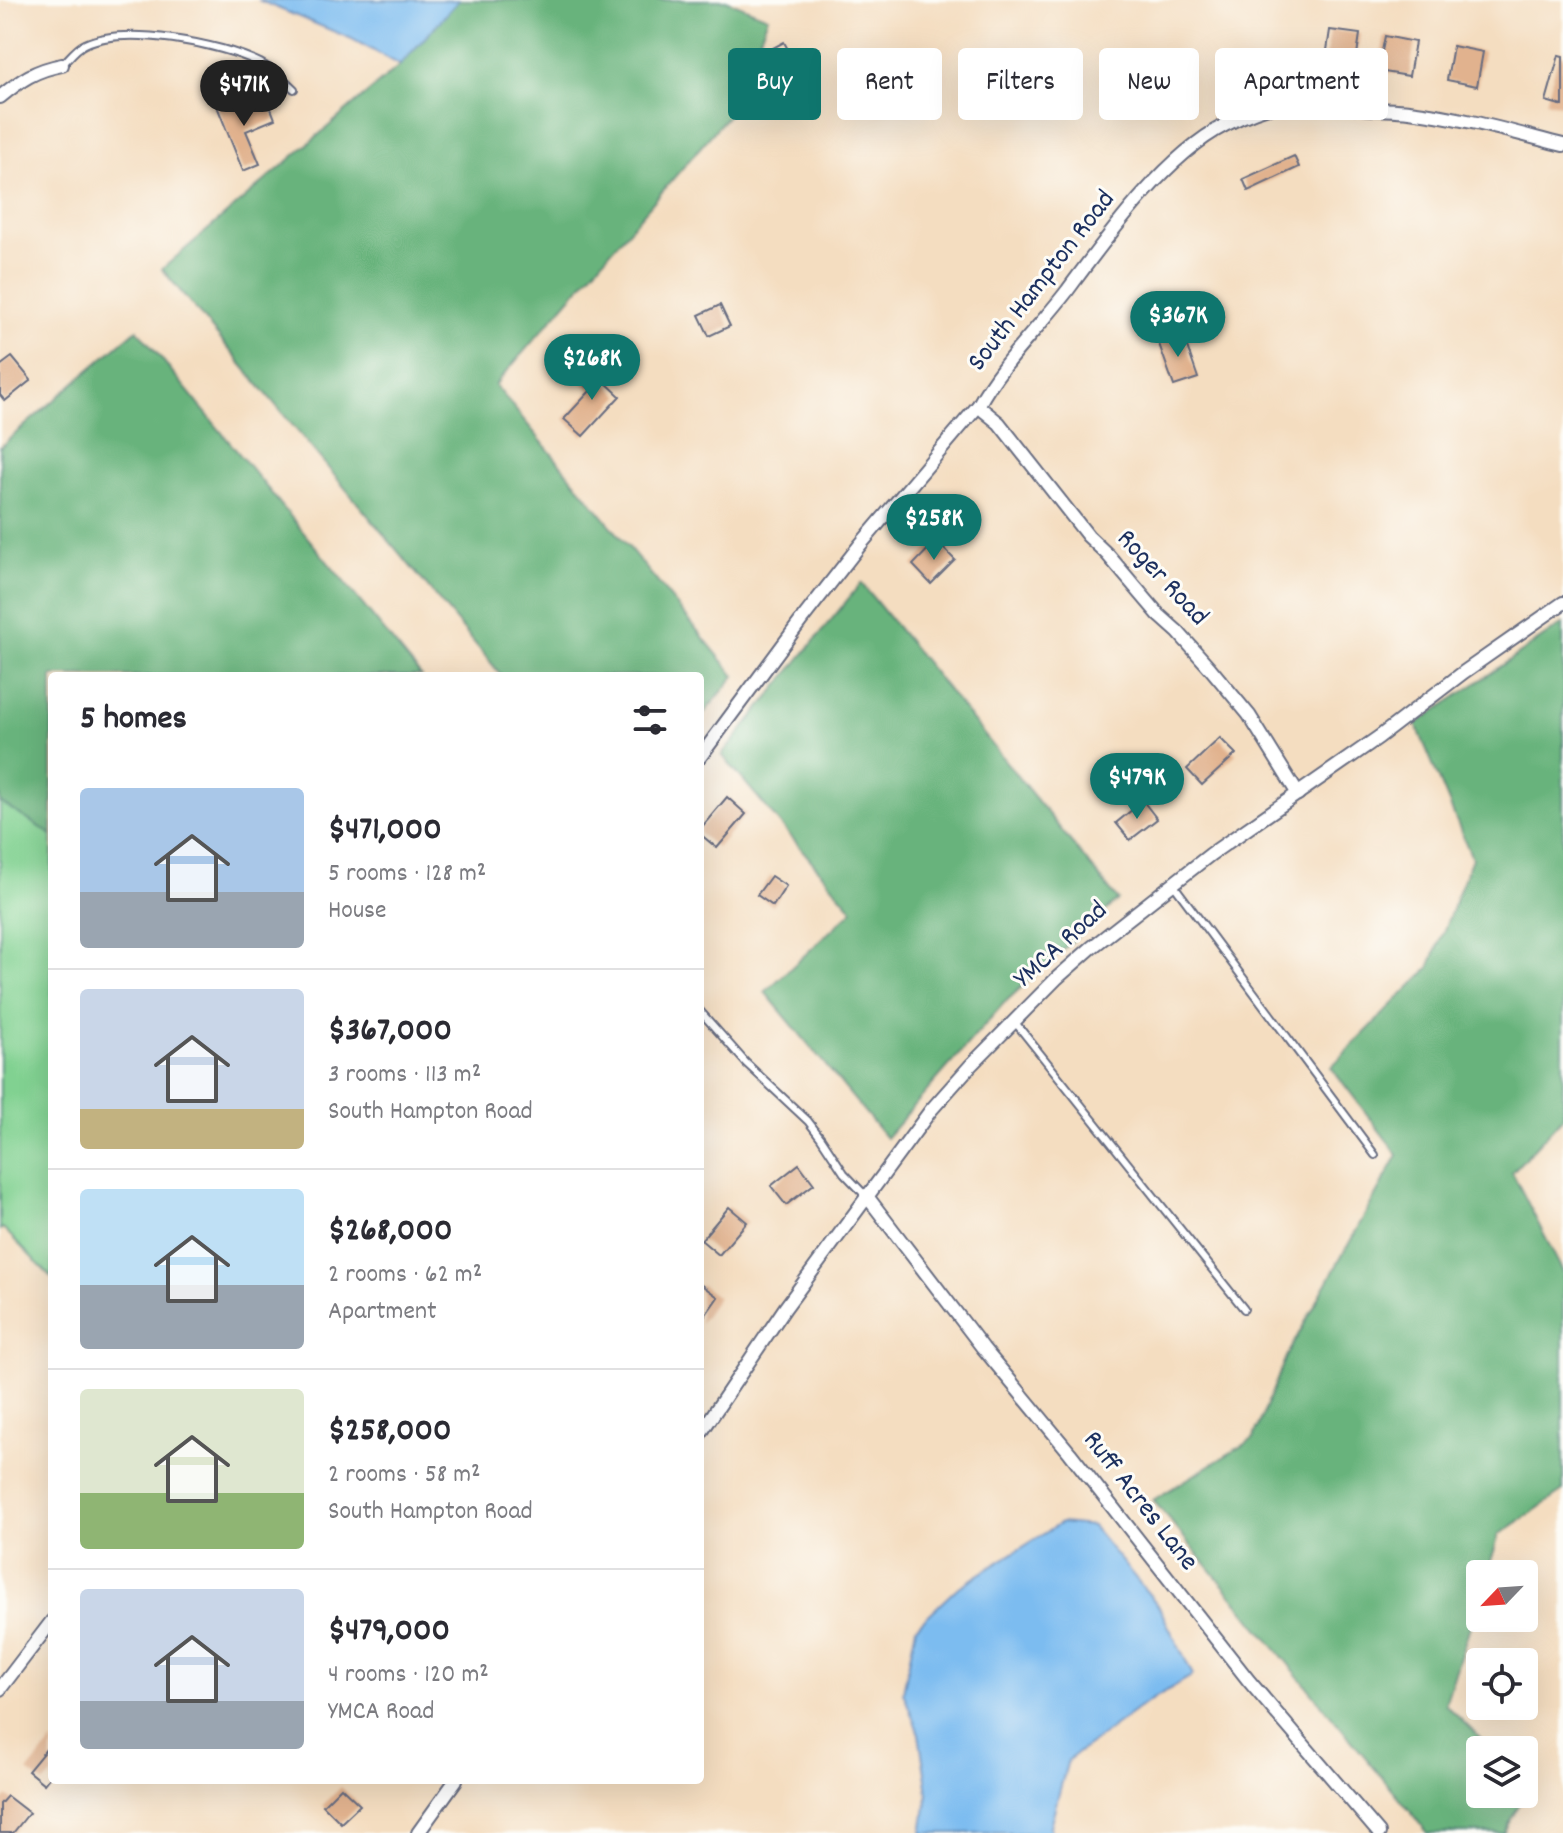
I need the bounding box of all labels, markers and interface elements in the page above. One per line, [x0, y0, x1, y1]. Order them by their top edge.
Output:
chip: Buy [728, 48, 821, 120]
chip: Rent [837, 48, 942, 120]
chip: Filters [958, 48, 1083, 120]
chip: New [1099, 48, 1199, 120]
chip: Apartment [1215, 48, 1388, 120]
pin: $471K [188, 60, 300, 128]
text: $471K [218, 67, 270, 104]
street label: South Hampton Road [959, 183, 1127, 381]
pin: $367K [1122, 291, 1234, 359]
text: $367K [1148, 298, 1208, 335]
pin: $268K [536, 334, 648, 402]
text: $268K [562, 341, 622, 378]
pin: $258K [878, 494, 990, 562]
text: $258K [904, 501, 964, 538]
street label: Roger Road [1106, 522, 1216, 636]
text: 5 homes [80, 696, 187, 745]
icon: filters [628, 698, 672, 742]
pin: $479K [1081, 753, 1193, 821]
text: $479K [1108, 760, 1166, 797]
text: $471,000 [328, 807, 442, 856]
icon: home [144, 820, 240, 916]
text: 5 rooms · 128 m² [328, 856, 486, 893]
text: House [328, 893, 386, 930]
street label: YMCA Road [1006, 893, 1118, 999]
text: $367,000 [328, 1008, 452, 1057]
icon: home [144, 1021, 240, 1117]
text: 3 rooms · 113 m² [328, 1057, 481, 1094]
text: South Hampton Road [328, 1094, 533, 1131]
text: $268,000 [328, 1208, 452, 1257]
icon: home [144, 1221, 240, 1317]
text: 2 rooms · 62 m² [328, 1257, 482, 1294]
text: Apartment [328, 1294, 437, 1331]
text: $258,000 [328, 1408, 452, 1457]
icon: home [144, 1421, 240, 1517]
street label: Ruff Acres Lane [1071, 1423, 1207, 1581]
text: 2 rooms · 58 m² [328, 1457, 481, 1494]
text: South Hampton Road [328, 1494, 533, 1531]
north arrow [1466, 1560, 1538, 1632]
map controls [1466, 1560, 1538, 1808]
text: $479,000 [328, 1608, 450, 1657]
icon: home [144, 1621, 240, 1717]
button: locate [1466, 1648, 1538, 1720]
text: 4 rooms · 120 m² [328, 1657, 489, 1694]
text: YMCA Road [328, 1694, 434, 1731]
button: layers [1466, 1736, 1538, 1808]

